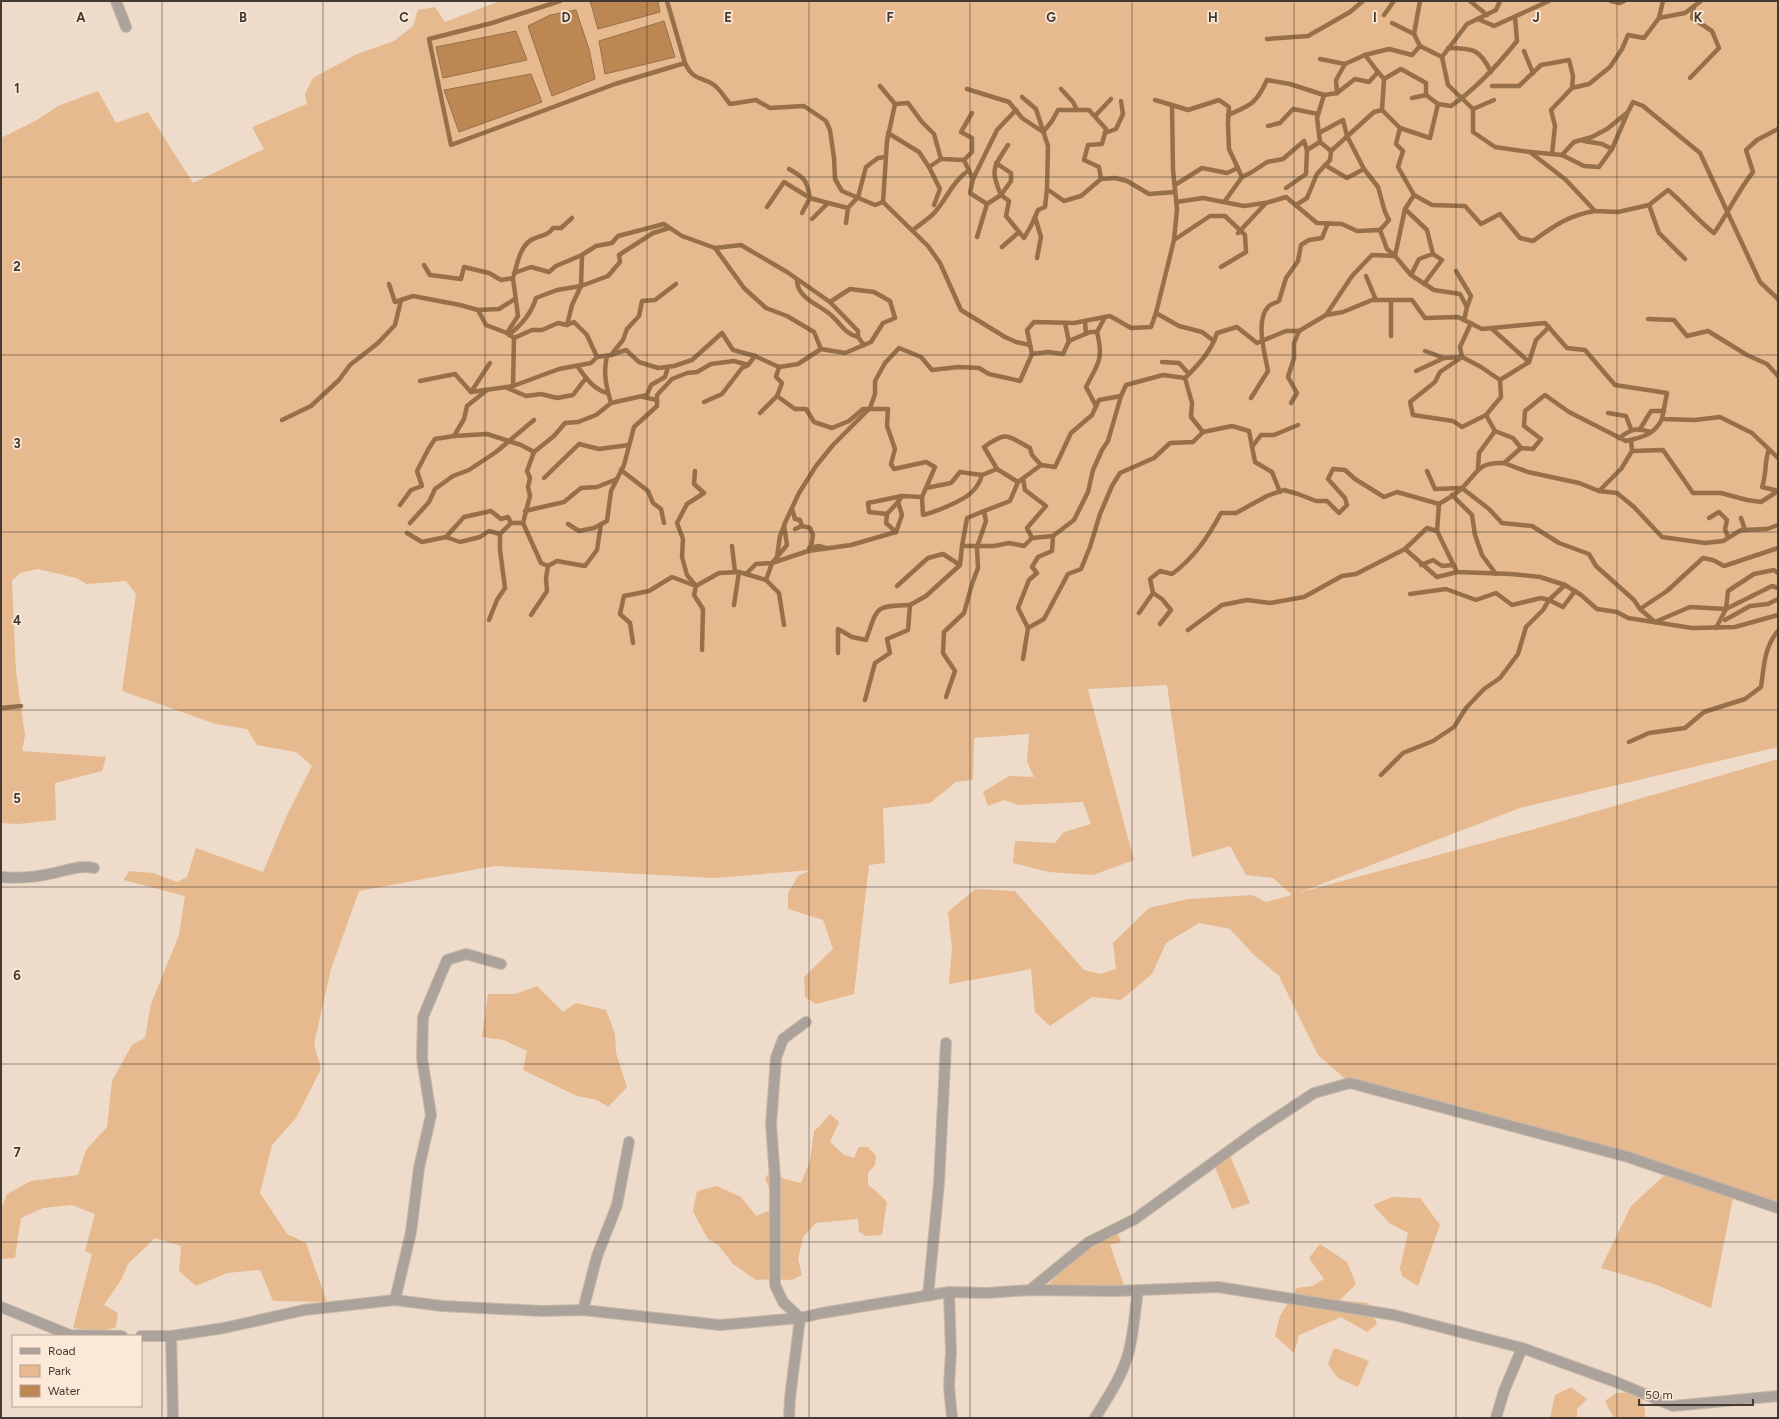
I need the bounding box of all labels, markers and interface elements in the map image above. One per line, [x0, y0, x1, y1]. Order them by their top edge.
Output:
text: A [76, 10, 86, 25]
text: B [239, 10, 247, 25]
text: C [399, 10, 409, 25]
text: D [561, 10, 571, 25]
text: E [724, 10, 732, 25]
text: F [886, 10, 894, 25]
text: G [1046, 10, 1056, 25]
text: H [1208, 10, 1218, 25]
text: I [1373, 10, 1377, 25]
text: J [1532, 10, 1540, 25]
text: K [1694, 10, 1703, 25]
text: 1 [14, 81, 20, 96]
text: 2 [13, 259, 21, 274]
text: 3 [13, 436, 21, 451]
text: 4 [13, 613, 21, 628]
text: 5 [13, 791, 21, 806]
text: 6 [13, 968, 21, 983]
text: 7 [13, 1145, 21, 1160]
legend [12, 1335, 142, 1407]
text: Road [48, 1344, 76, 1358]
text: Park [48, 1364, 71, 1378]
scale bar [1639, 1381, 1753, 1407]
text: Water [48, 1384, 80, 1398]
text: 50 m [1645, 1388, 1673, 1402]

